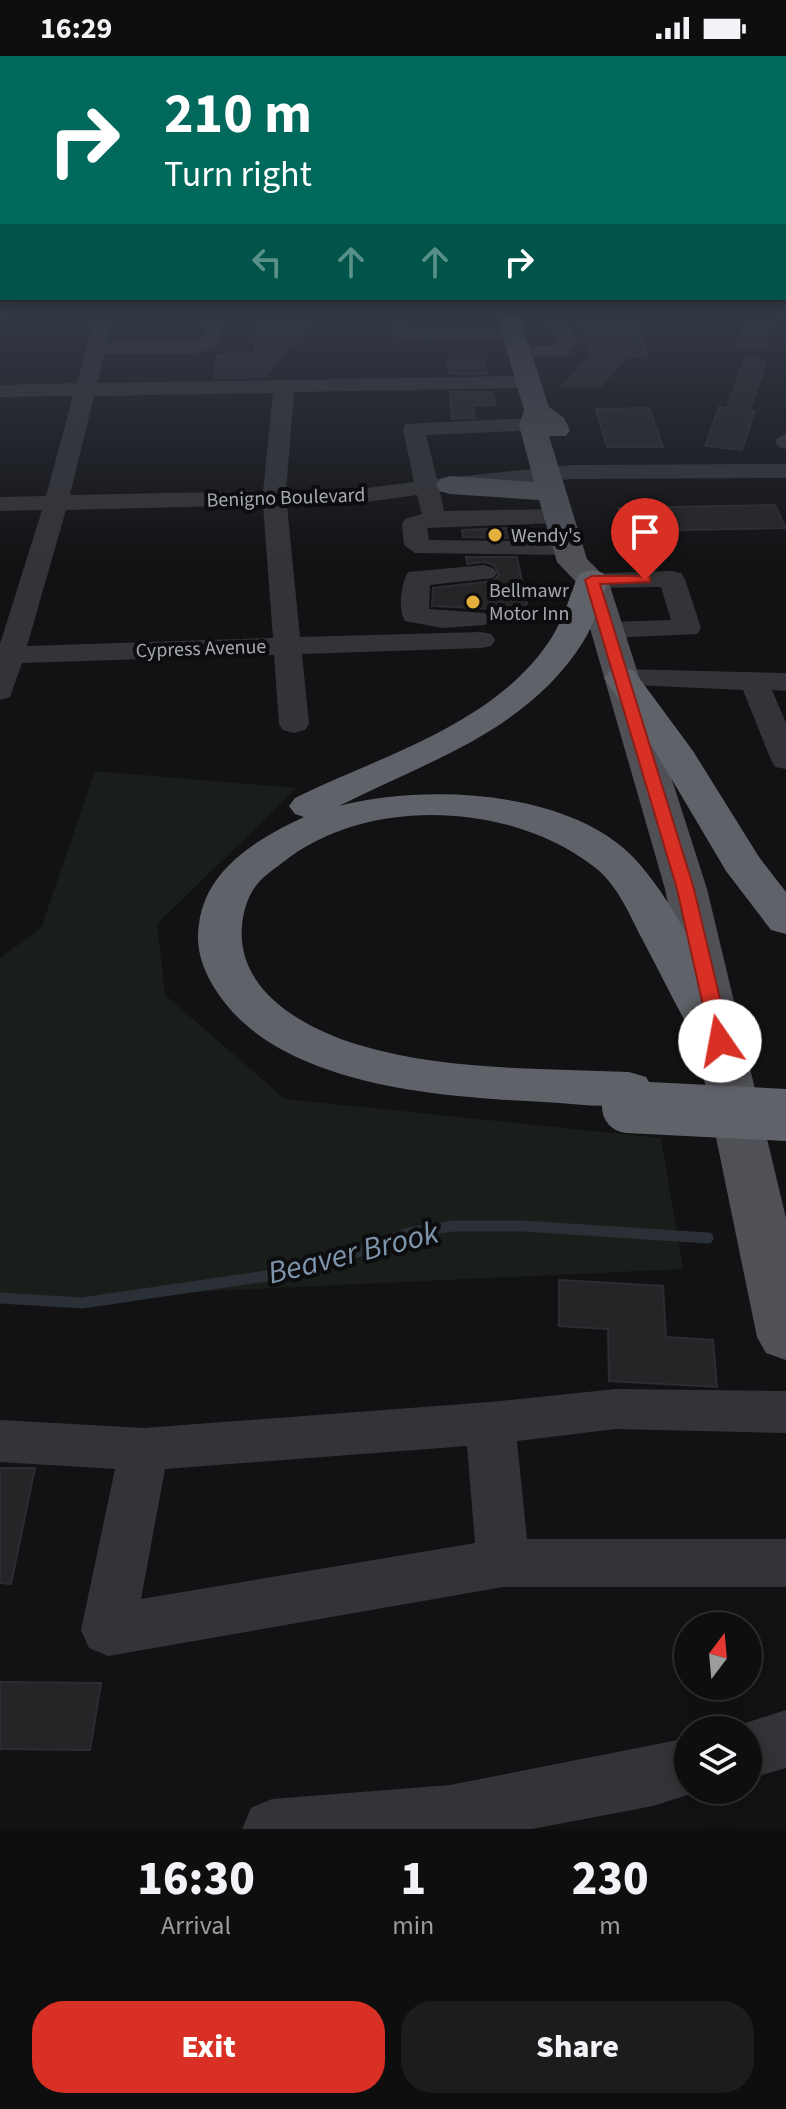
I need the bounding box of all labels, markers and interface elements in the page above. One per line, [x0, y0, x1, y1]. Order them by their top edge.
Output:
text: 16:29 [40, 7, 112, 50]
text: 210 m [164, 75, 312, 154]
icon: right [32, 88, 136, 192]
text: Turn right [164, 149, 312, 200]
icon: left [245, 240, 289, 284]
icon: ahead [329, 240, 373, 284]
icon: ahead [413, 240, 457, 284]
icon: right [497, 240, 541, 284]
street label: Benigno Boulevard [206, 481, 366, 515]
pin [611, 498, 679, 580]
icon: arrive [623, 510, 667, 554]
place label: Wendy's [511, 522, 581, 550]
marker: Wendy's [486, 526, 504, 544]
place label: Bellmawr Motor Inn [489, 577, 569, 628]
marker: Bellmawr Motor Inn [464, 593, 482, 611]
street label: Cypress Avenue [135, 633, 267, 665]
position arrow [678, 999, 762, 1083]
water label: Beaver Brook [263, 1209, 444, 1296]
north arrow [674, 1612, 762, 1700]
map controls [674, 1612, 762, 1804]
button: layers [674, 1716, 762, 1804]
text: 16:30 [137, 1845, 255, 1913]
text: 1 [400, 1845, 426, 1913]
text: 230 [572, 1845, 649, 1913]
text: Arrival [161, 1907, 231, 1944]
text: min [392, 1907, 434, 1944]
text: m [599, 1907, 621, 1944]
button: Exit [32, 2001, 385, 2093]
button: Share [401, 2001, 754, 2093]

